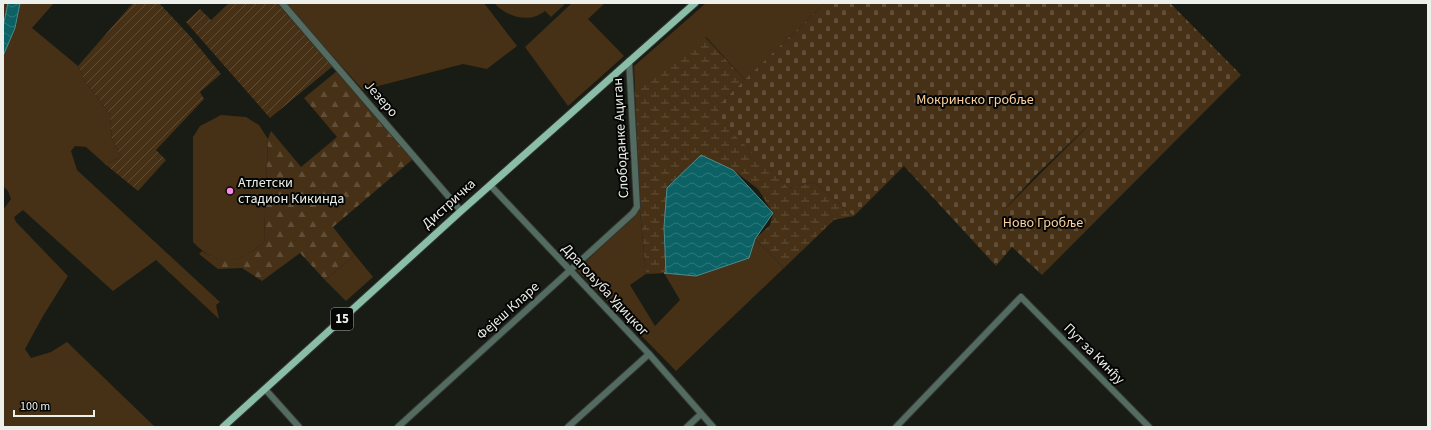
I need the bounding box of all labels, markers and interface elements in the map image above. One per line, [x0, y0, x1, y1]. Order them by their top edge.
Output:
street label: Језеро [360, 76, 402, 122]
street label: Слободанке Ациган [608, 77, 634, 199]
park label: Мокринско гробље [916, 90, 1034, 110]
place label: Атлетски стадион Кикинда [238, 173, 344, 209]
street label: Дистричка [418, 174, 480, 234]
marker: Атлетски стадион Кикинда [225, 186, 235, 196]
park label: Ново Гробље [1003, 213, 1083, 233]
street label: Драгољуба Удицког [557, 239, 653, 341]
street label: Фејеш Кларе [472, 277, 544, 345]
road number: 15 [331, 308, 353, 330]
street label: Пут за Кинђу [1059, 319, 1129, 389]
scale bar [14, 392, 94, 418]
text: 100 m [20, 398, 50, 415]

